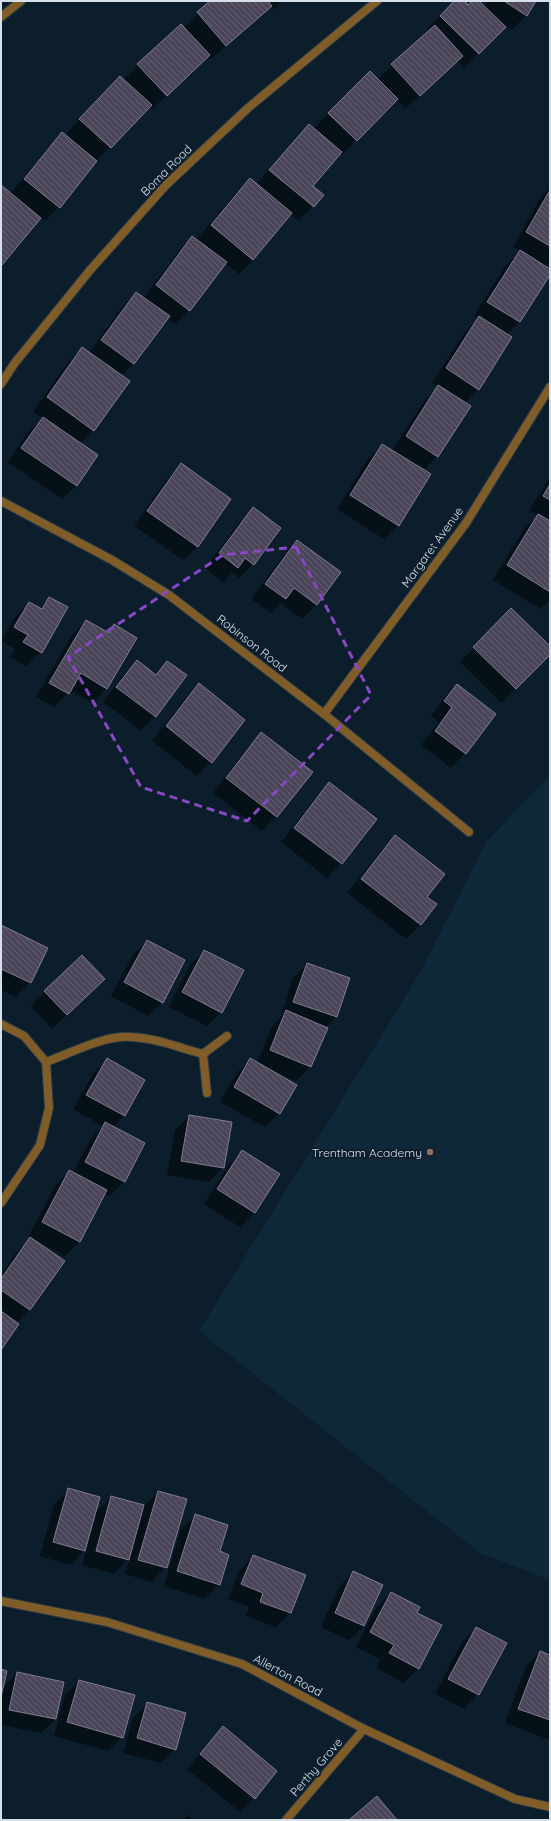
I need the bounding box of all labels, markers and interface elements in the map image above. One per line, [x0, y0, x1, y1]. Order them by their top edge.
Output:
street label: Boma Road [137, 141, 195, 199]
street label: Margaret Avenue [398, 504, 466, 590]
street label: Robinson Road [214, 611, 290, 675]
place label: Trentham Academy [312, 1145, 422, 1160]
marker: Trentham Academy [425, 1147, 435, 1157]
street label: Allerton Road [251, 1651, 325, 1699]
street label: Perthy Grove [287, 1735, 346, 1799]

